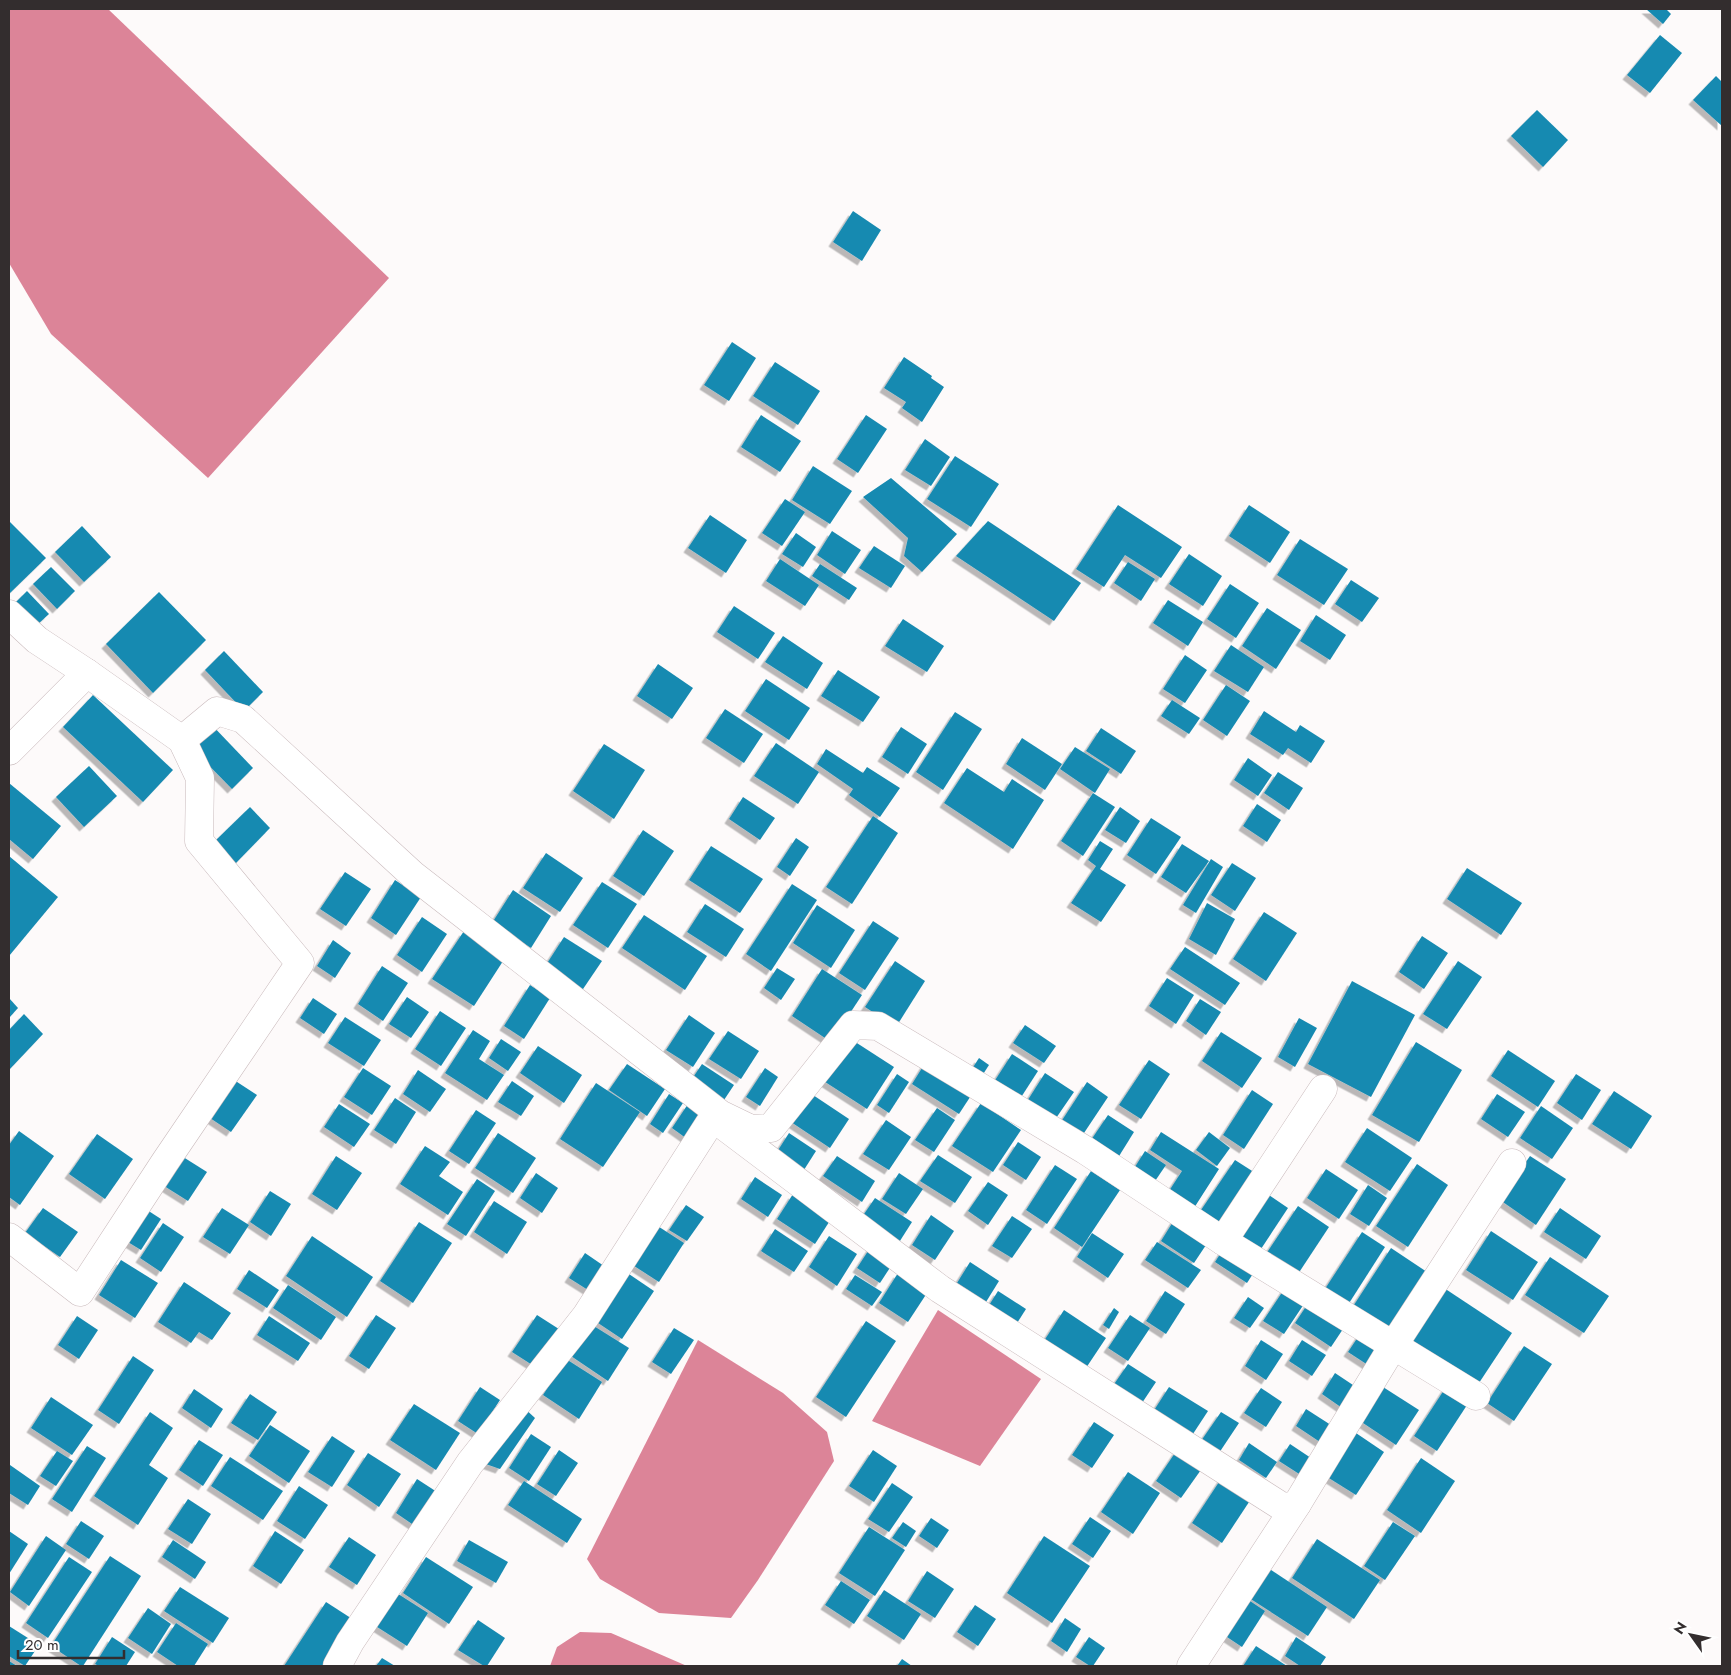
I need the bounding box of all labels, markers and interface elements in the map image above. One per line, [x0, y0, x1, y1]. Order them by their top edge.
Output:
north arrow [1666, 1610, 1716, 1660]
text: N [1669, 1618, 1692, 1638]
scale bar [18, 1628, 124, 1660]
text: 20 m [25, 1634, 59, 1656]

